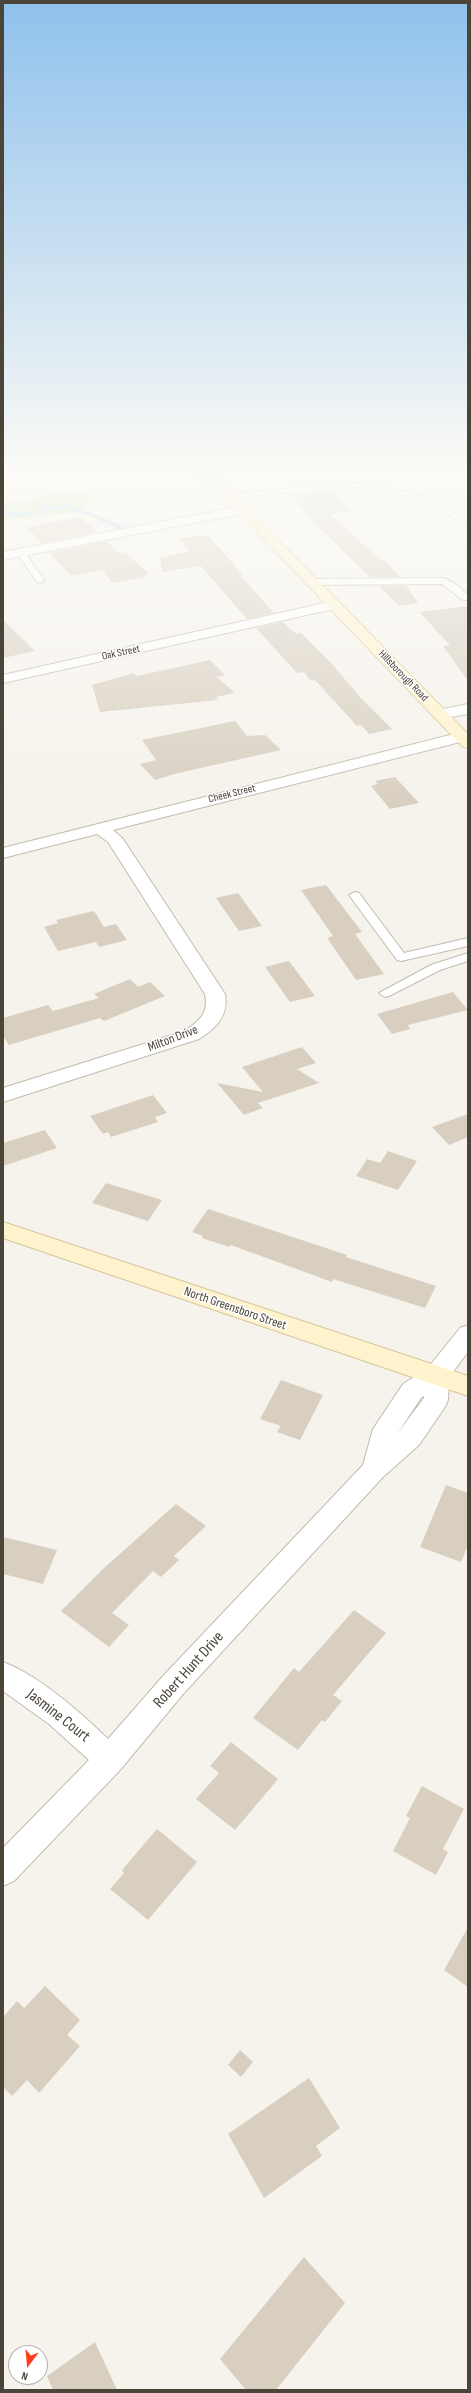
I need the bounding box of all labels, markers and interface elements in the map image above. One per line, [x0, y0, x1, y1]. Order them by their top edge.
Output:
street label: Oak Street [101, 643, 141, 663]
street label: Hillsborough Road [375, 648, 431, 704]
street label: Cheek Street [207, 782, 257, 806]
street label: Milton Drive [146, 1022, 200, 1056]
street label: North Greensboro Street [182, 1284, 288, 1334]
street label: Robert Hunt Drive [150, 1628, 228, 1712]
street label: Jasmine Court [23, 1685, 93, 1747]
north arrow [8, 2345, 48, 2385]
text: N [20, 2369, 29, 2383]

